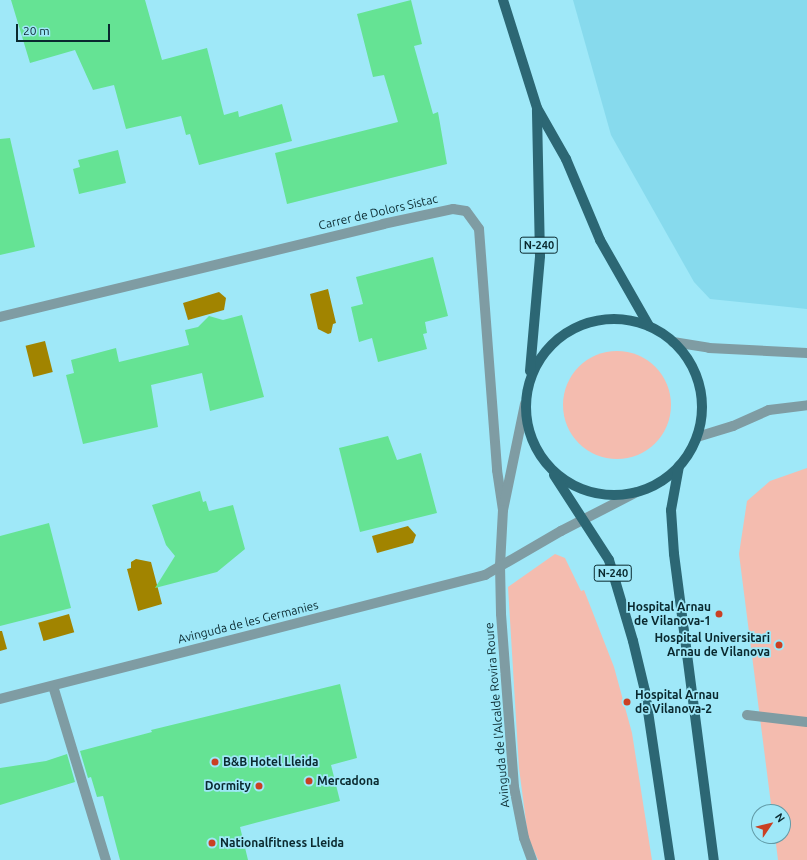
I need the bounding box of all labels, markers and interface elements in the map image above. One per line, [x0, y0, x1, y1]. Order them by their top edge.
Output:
scale bar [18, 16, 112, 42]
text: 20 m [23, 24, 50, 37]
street label: Carrer de Dolors Sistac [317, 191, 439, 233]
road number: N-240 [519, 236, 559, 254]
road number: N-240 [593, 564, 633, 582]
street label: Avinguda de les Germanies [176, 598, 320, 646]
place label: Hospital Arnau de Vilanova-1 [627, 600, 711, 628]
marker: Hospital Arnau de Vilanova-1 [714, 609, 724, 619]
street label: Avinguda de l'Alcalde Rovira Roure [482, 622, 512, 808]
place label: Hospital Universitari Arnau de Vilanova [654, 631, 770, 659]
marker: Hospital Universitari Arnau de Vilanova [773, 639, 785, 651]
place label: Hospital Arnau de Vilanova-2 [635, 688, 719, 716]
marker: Hospital Arnau de Vilanova-2 [622, 697, 632, 707]
place label: B&B Hotel Lleida [223, 755, 319, 769]
marker: B&B Hotel Lleida [210, 757, 220, 767]
place label: Mercadona [317, 774, 380, 788]
marker: Mercadona [304, 776, 314, 786]
place label: Dormity [205, 779, 251, 793]
marker: Dormity [254, 781, 264, 791]
north arrow [751, 804, 791, 844]
text: N [773, 811, 787, 824]
place label: Nationalfitness Lleida [220, 836, 344, 850]
marker: Nationalfitness Lleida [207, 838, 217, 848]

